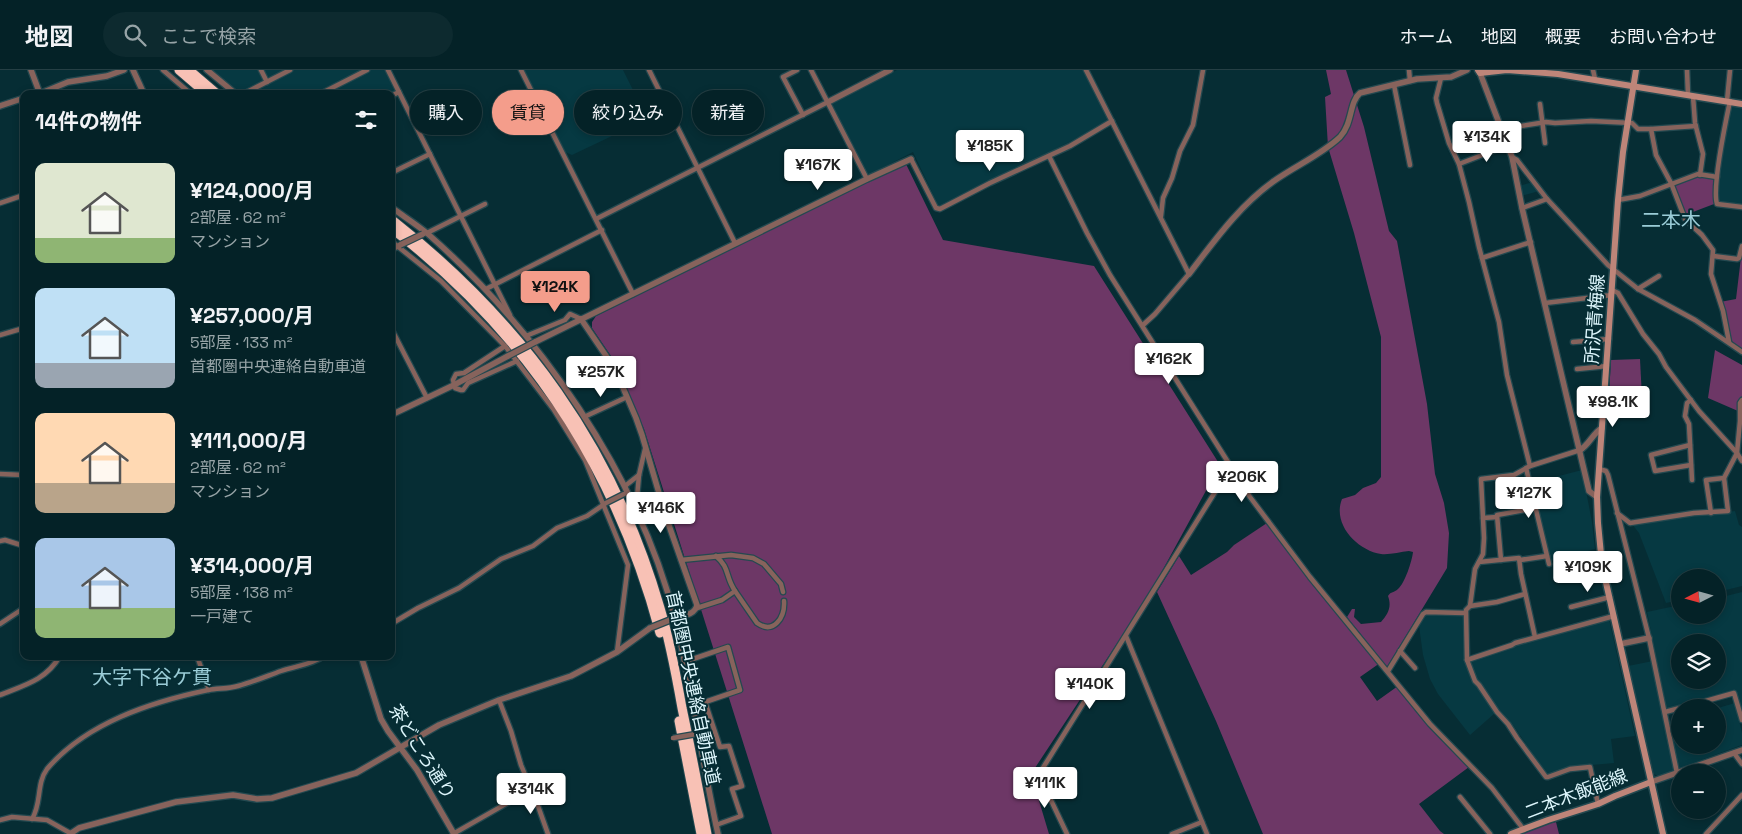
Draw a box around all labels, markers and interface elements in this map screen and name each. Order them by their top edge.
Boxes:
search box [103,12,453,57]
text: 地図 [25,21,73,52]
icon: search [121,21,149,49]
text: ここで検索 [161,24,256,49]
text: ホーム [1400,25,1453,48]
text: 地図 [1481,25,1517,48]
text: 概要 [1545,25,1581,48]
text: お問い合わせ [1609,25,1717,48]
chip: 購入 [410,90,482,135]
chip: 賃貸 [492,90,564,135]
chip: 絞り込み [574,90,682,135]
chip: 新着 [692,90,764,135]
icon: filters [352,106,380,134]
text: 14件の物件 [35,108,142,135]
pin: ¥134K [1452,121,1522,163]
text: ¥134K [1463,126,1511,147]
pin: ¥185K [955,129,1025,172]
text: ¥185K [967,135,1013,156]
pin: ¥167K [783,148,853,191]
text: ¥167K [795,154,841,175]
text: ¥124,000/月 [190,177,314,204]
icon: home [75,183,135,243]
text: 2部屋 · 62 m² [190,207,286,228]
district label: 二本木 [1641,207,1701,233]
text: マンション [190,231,270,252]
pin: ¥124K [520,270,590,313]
street label: 所沢青梅線 [1580,273,1609,365]
text: ¥124K [532,276,578,297]
text: ¥257,000/月 [190,302,314,329]
icon: home [75,308,135,368]
text: 5部屋 · 133 m² [190,332,293,353]
pin: ¥162K [1134,342,1204,385]
text: ¥162K [1146,348,1192,369]
text: 首都圏中央連絡自動車道 [190,356,366,377]
pin: ¥257K [566,356,636,398]
text: ¥257K [577,361,625,382]
pin: ¥98.1K [1572,386,1654,428]
text: ¥98.1K [1588,391,1638,412]
text: ¥111,000/月 [190,427,307,454]
icon: home [75,433,135,493]
text: 2部屋 · 62 m² [190,457,286,478]
pin: ¥206K [1207,460,1277,503]
text: ¥206K [1217,466,1267,487]
pin: ¥127K [1494,476,1564,519]
text: マンション [190,481,270,502]
text: ¥127K [1506,482,1552,503]
pin: ¥146K [626,492,696,534]
text: ¥146K [637,497,685,518]
pin: ¥109K [1553,550,1623,593]
text: ¥314,000/月 [190,552,314,579]
text: ¥109K [1564,556,1612,577]
icon: home [75,558,135,618]
north arrow [1671,569,1726,624]
map controls [1671,569,1726,819]
text: 5部屋 · 138 m² [190,582,293,603]
street label: 首都圏中央連絡自動車道 [662,589,725,787]
text: 一戸建て [190,606,254,627]
button: layers [1671,634,1726,689]
district label: 大字下谷ケ貫 [92,664,212,690]
pin: ¥140K [1055,668,1125,710]
text: ¥140K [1066,673,1114,694]
button: + [1671,699,1726,754]
street label: 茶どころ通り [384,700,461,803]
street label: 二本木飯能線 [1521,763,1630,824]
button: − [1671,764,1726,819]
pin: ¥111K [1010,766,1080,809]
pin: ¥314K [496,772,566,815]
text: ¥111K [1024,772,1066,793]
text: ¥314K [508,778,554,799]

